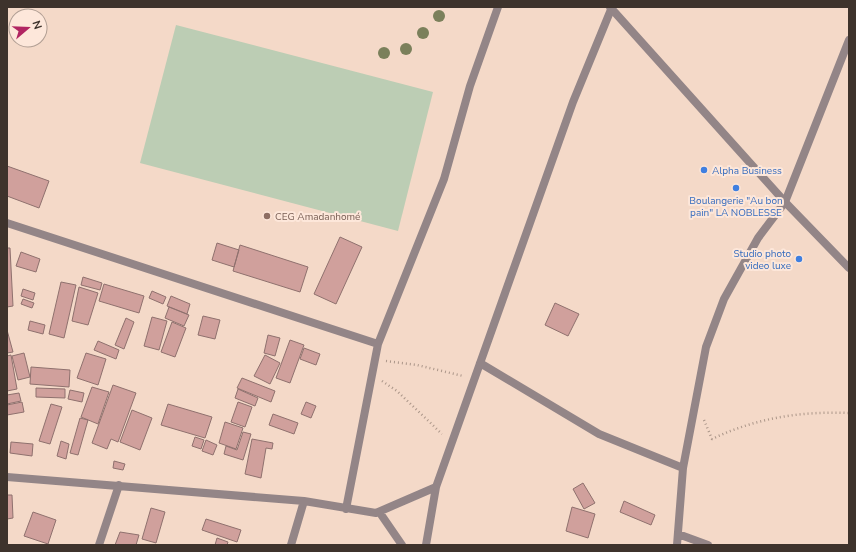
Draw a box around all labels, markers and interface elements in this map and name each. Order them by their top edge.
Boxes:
north arrow [8,8,48,48]
text: N [29,19,45,31]
place label: Alpha Business [712,164,782,178]
marker: Alpha Business [699,165,709,175]
marker: Boulangerie "Au bon pain" LA NOBLESSE [731,183,741,193]
place label: Boulangerie "Au bon pain" LA NOBLESSE [689,194,783,220]
place label: CEG Amadanhomé [275,210,360,224]
marker: CEG Amadanhomé [262,211,272,221]
place label: Studio photo video luxe [733,247,791,273]
marker: Studio photo video luxe [794,254,804,264]

